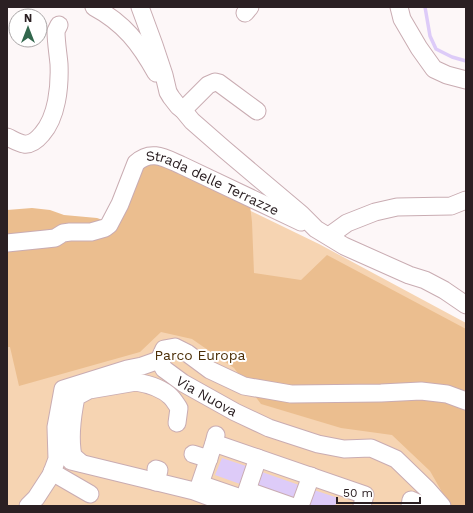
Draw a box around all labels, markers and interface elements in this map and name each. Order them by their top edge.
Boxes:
north arrow [8,8,48,48]
text: N [24,12,32,25]
street label: Strada delle Terrazze [145,147,282,218]
park label: Parco Europa [155,347,246,363]
street label: Via Nuova [173,373,240,420]
scale bar [337,479,420,505]
text: 50 m [343,486,373,500]

